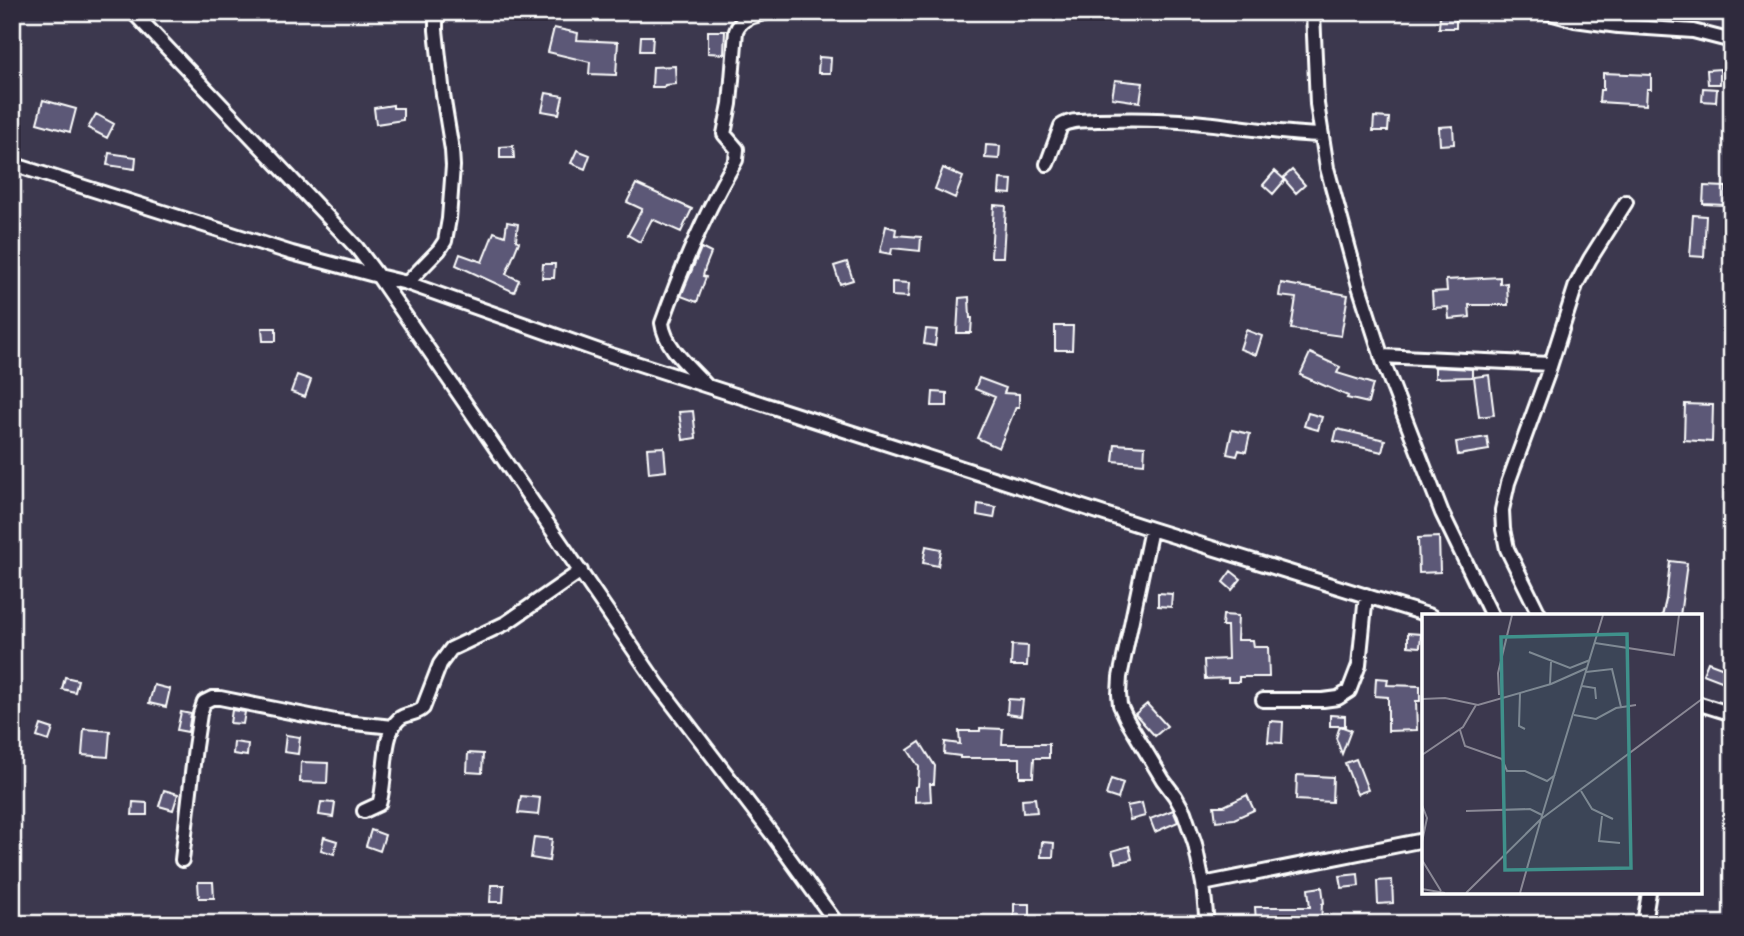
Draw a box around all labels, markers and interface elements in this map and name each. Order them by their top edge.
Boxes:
inset map [1422,614,1702,894]

